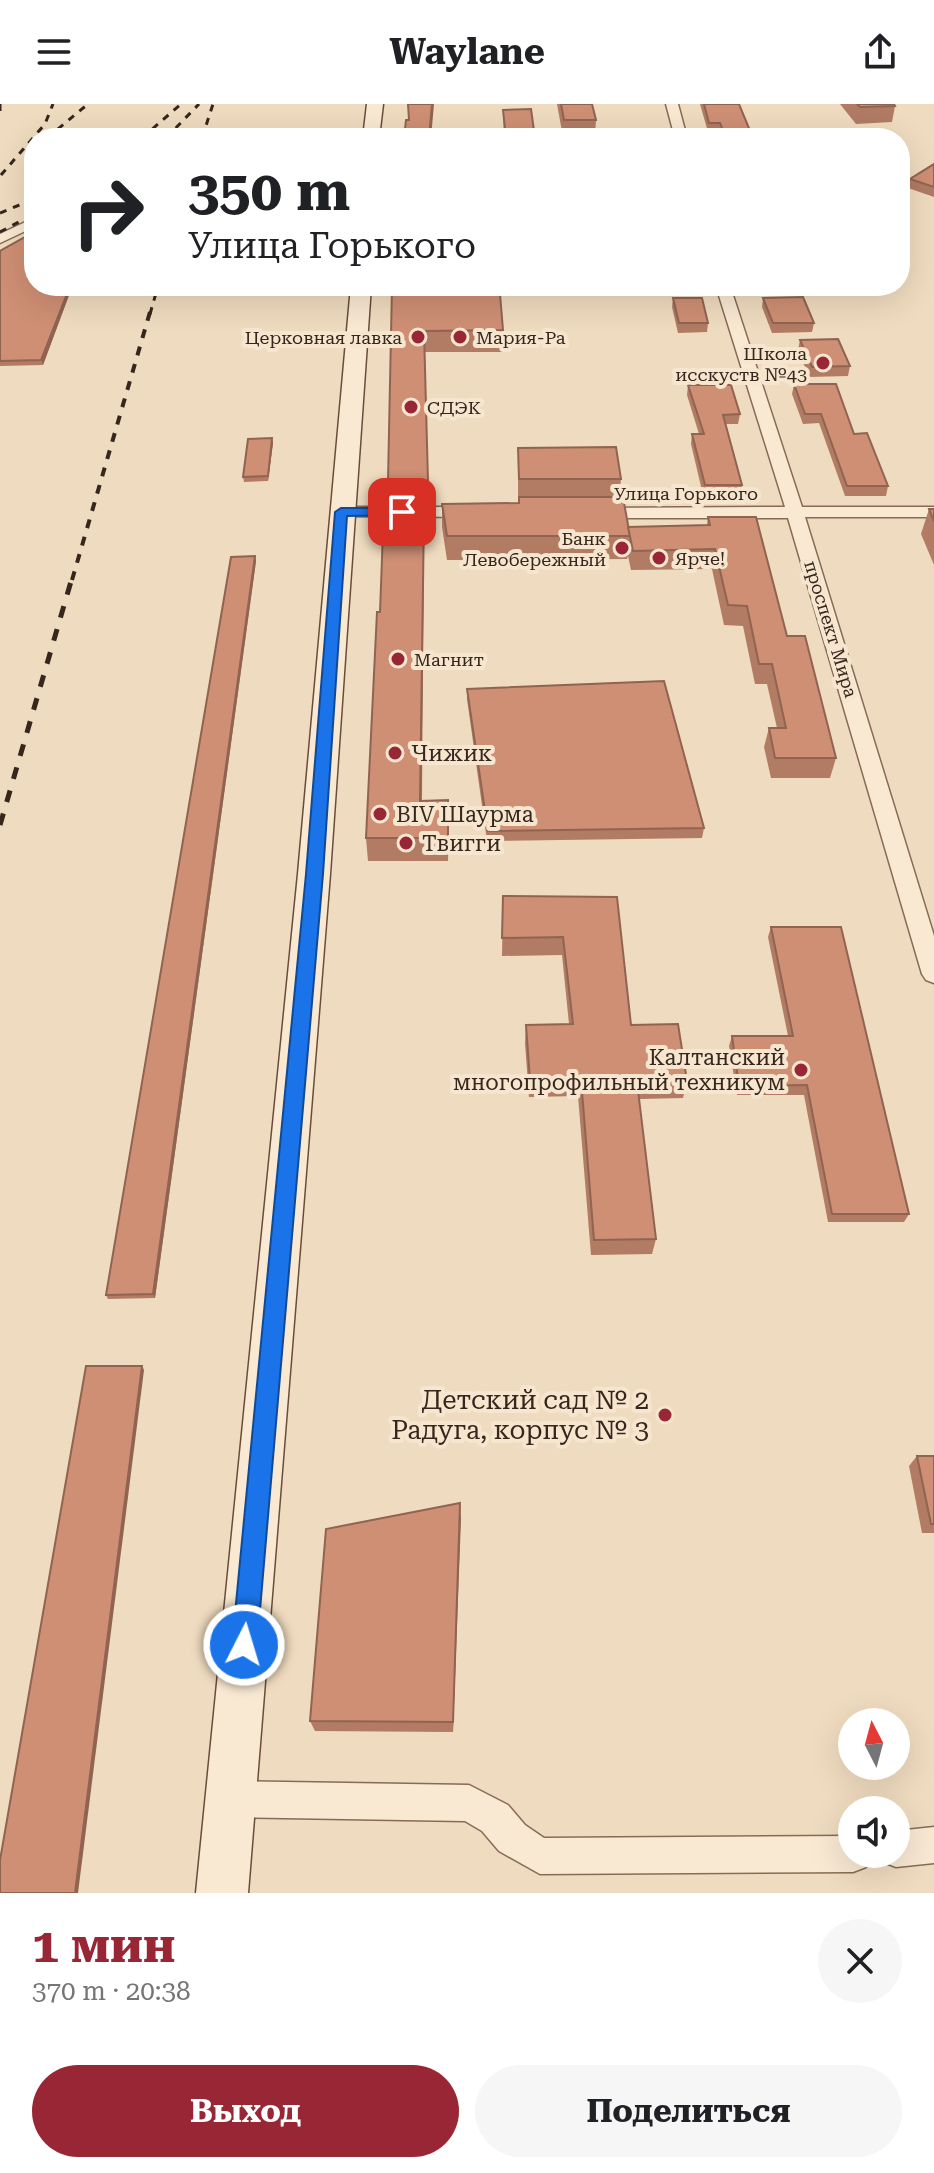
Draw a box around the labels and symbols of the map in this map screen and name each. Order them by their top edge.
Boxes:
place label: Церковная лавка [245,327,402,348]
place label: Мария-Ра [476,327,566,348]
marker: Церковная лавка [409,328,427,346]
marker: Мария-Ра [451,328,469,346]
place label: Школа исскуств №43 [675,343,807,385]
marker: Школа исскуств №43 [814,354,832,372]
place label: СДЭК [427,397,481,418]
marker: СДЭК [402,398,420,416]
pin [368,478,436,546]
street label: Улица Горького [614,483,758,504]
place label: Банк Левобережный [463,528,606,570]
marker: Банк Левобережный [613,539,631,557]
place label: Ярче! [675,548,725,569]
marker: Ярче! [650,549,668,567]
street label: проспект Мира [800,558,862,700]
place label: Магнит [414,649,484,670]
marker: Магнит [389,650,407,668]
place label: Чижик [411,741,492,766]
marker: Чижик [386,744,404,762]
place label: BIV Шаурма [396,802,534,827]
marker: BIV Шаурма [371,805,389,823]
place label: Твигги [422,831,501,856]
marker: Твигги [397,834,415,852]
place label: Калтанский многопрофильный техникум [453,1045,785,1095]
marker: Калтанский многопрофильный техникум [792,1061,810,1079]
place label: Детский сад № 2 Радуга, корпус № 3 [391,1385,649,1445]
marker: Детский сад № 2 Радуга, корпус № 3 [656,1406,674,1424]
position arrow [202,1603,286,1687]
north arrow [838,1708,910,1780]

